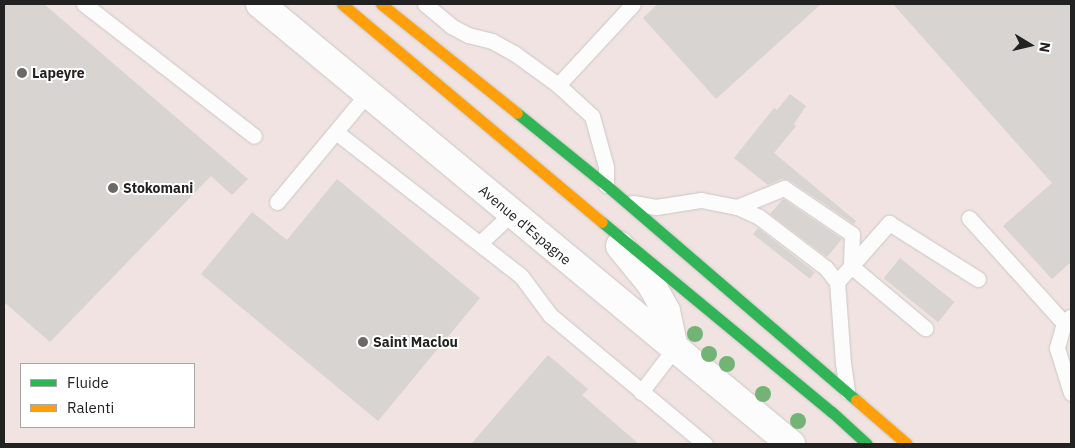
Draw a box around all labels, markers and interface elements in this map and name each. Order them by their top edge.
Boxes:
north arrow [1005,20,1055,70]
text: N [1035,41,1054,54]
place label: Lapeyre [32,65,85,81]
marker: Lapeyre [16,67,28,79]
place label: Stokomani [123,180,193,196]
marker: Stokomani [107,182,119,194]
street label: Avenue d'Espagne [475,182,575,268]
place label: Saint Maclou [373,334,458,350]
marker: Saint Maclou [357,336,369,348]
legend [20,363,195,428]
text: Fluide [67,373,109,392]
text: Ralenti [67,398,114,417]

